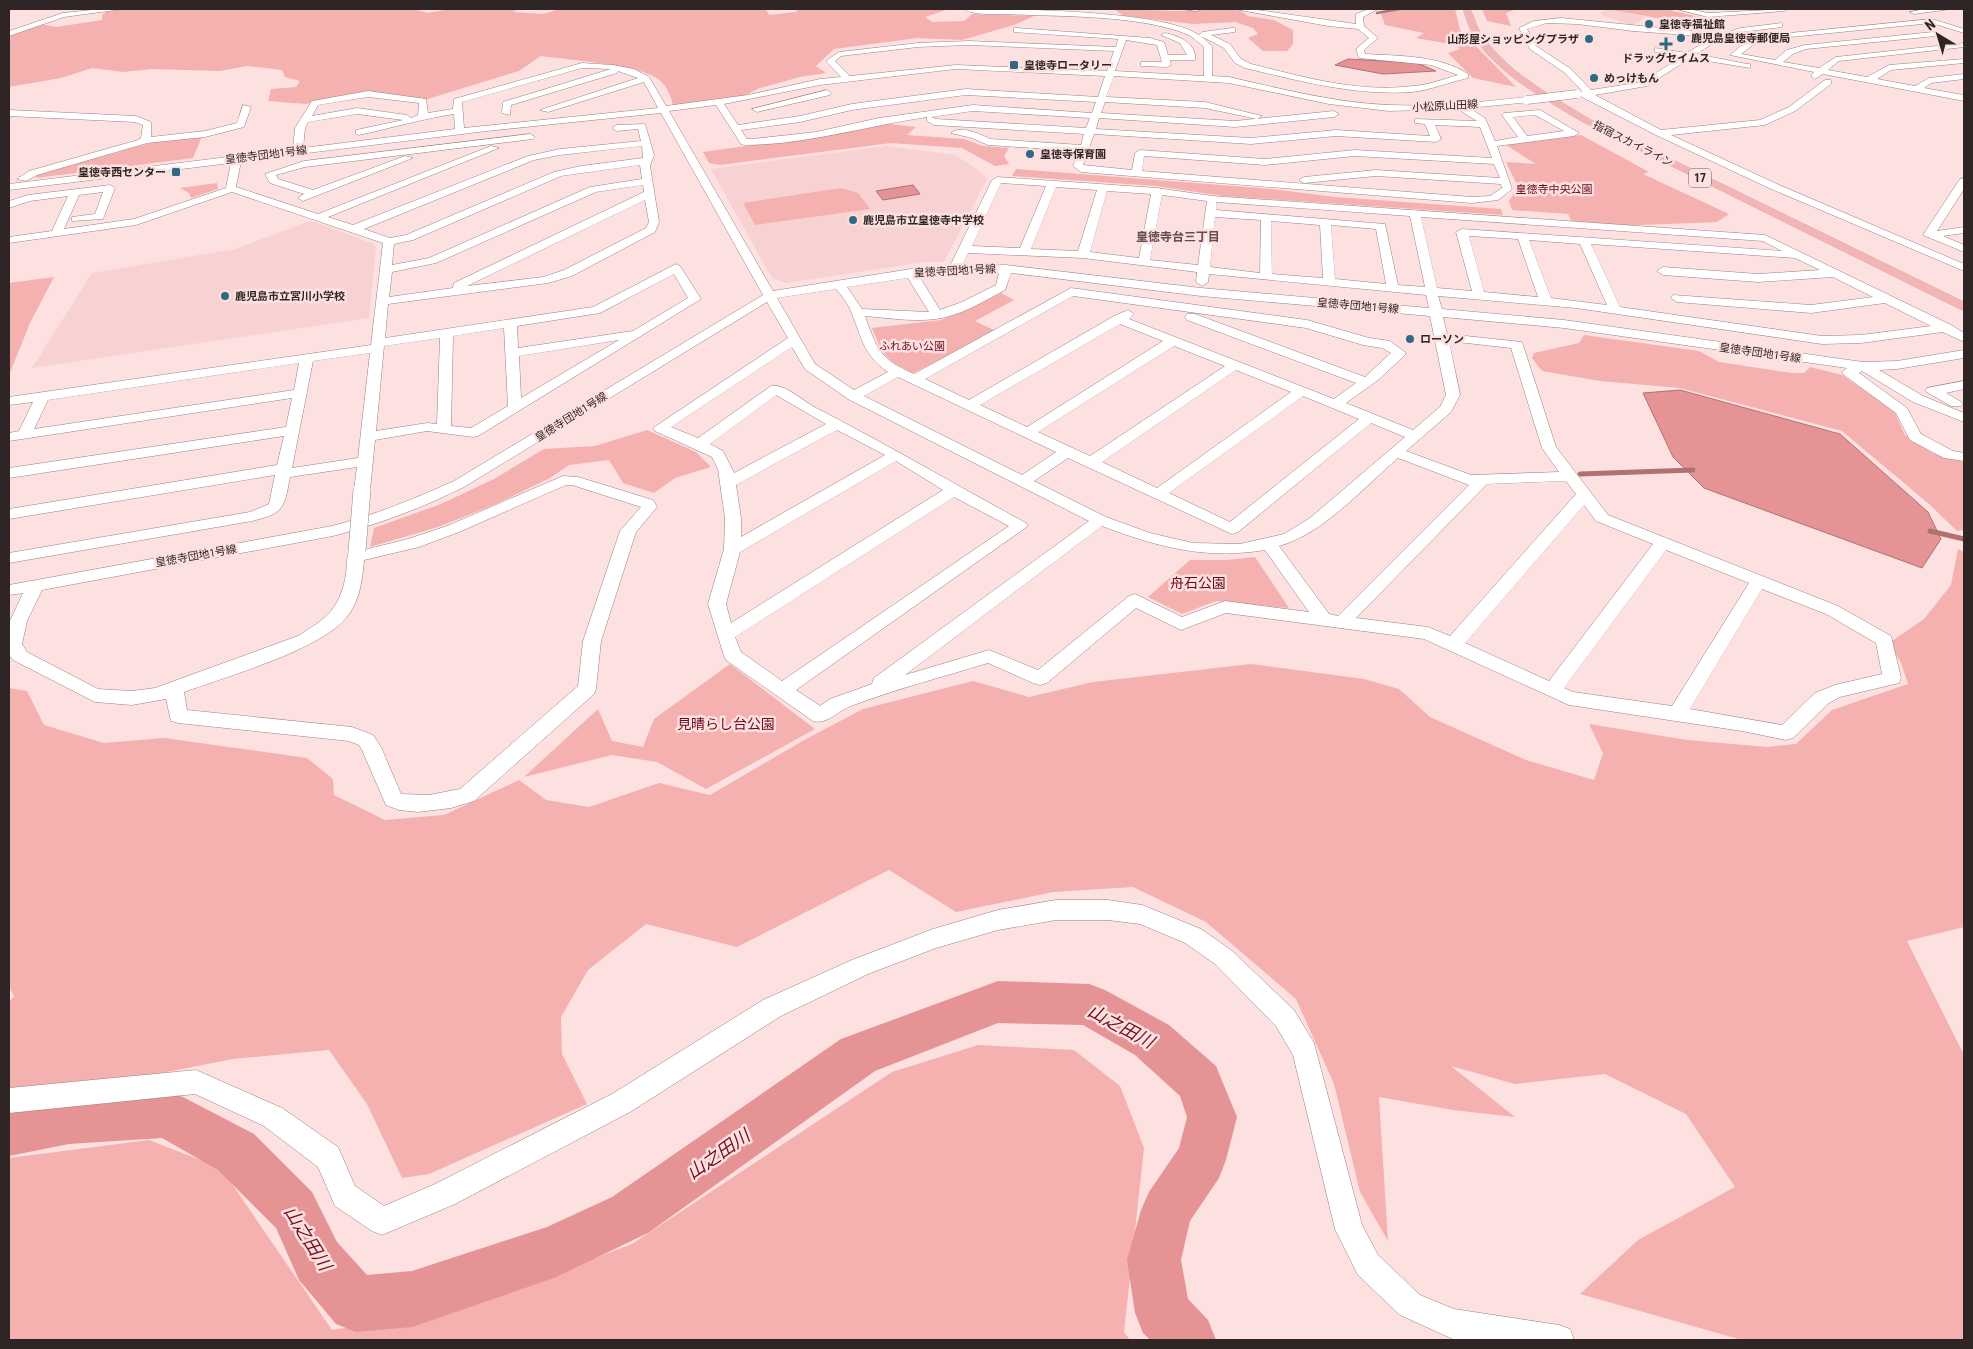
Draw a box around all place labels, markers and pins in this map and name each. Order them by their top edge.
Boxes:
marker: 皇徳寺福祉館 [1643,18,1655,30]
place label: 皇徳寺福祉館 [1659,18,1725,31]
marker: 鹿児島皇徳寺郵便局 [1675,32,1687,44]
place label: 鹿児島皇徳寺郵便局 [1691,32,1790,45]
place label: 山形屋ショッピングプラザ [1447,33,1579,46]
marker: 山形屋ショッピングプラザ [1583,33,1595,45]
marker: ドラッグセイムス [1660,38,1672,50]
place label: ドラッグセイムス [1622,52,1710,65]
marker: 皇徳寺ロータリー [1008,59,1020,71]
place label: 皇徳寺ロータリー [1024,59,1112,72]
marker: めっけもん [1588,72,1600,84]
place label: めっけもん [1604,72,1659,85]
marker: 皇徳寺保育園 [1024,148,1036,160]
place label: 皇徳寺保育園 [1040,148,1106,161]
place label: 皇徳寺西センター [78,166,166,179]
marker: 皇徳寺西センター [170,166,182,178]
marker: 鹿児島市立皇徳寺中学校 [847,214,859,226]
place label: 鹿児島市立皇徳寺中学校 [863,214,984,227]
marker: 鹿児島市立宮川小学校 [219,290,231,302]
place label: 鹿児島市立宮川小学校 [235,290,345,303]
marker: ローソン [1404,333,1416,345]
place label: ローソン [1420,333,1464,346]

